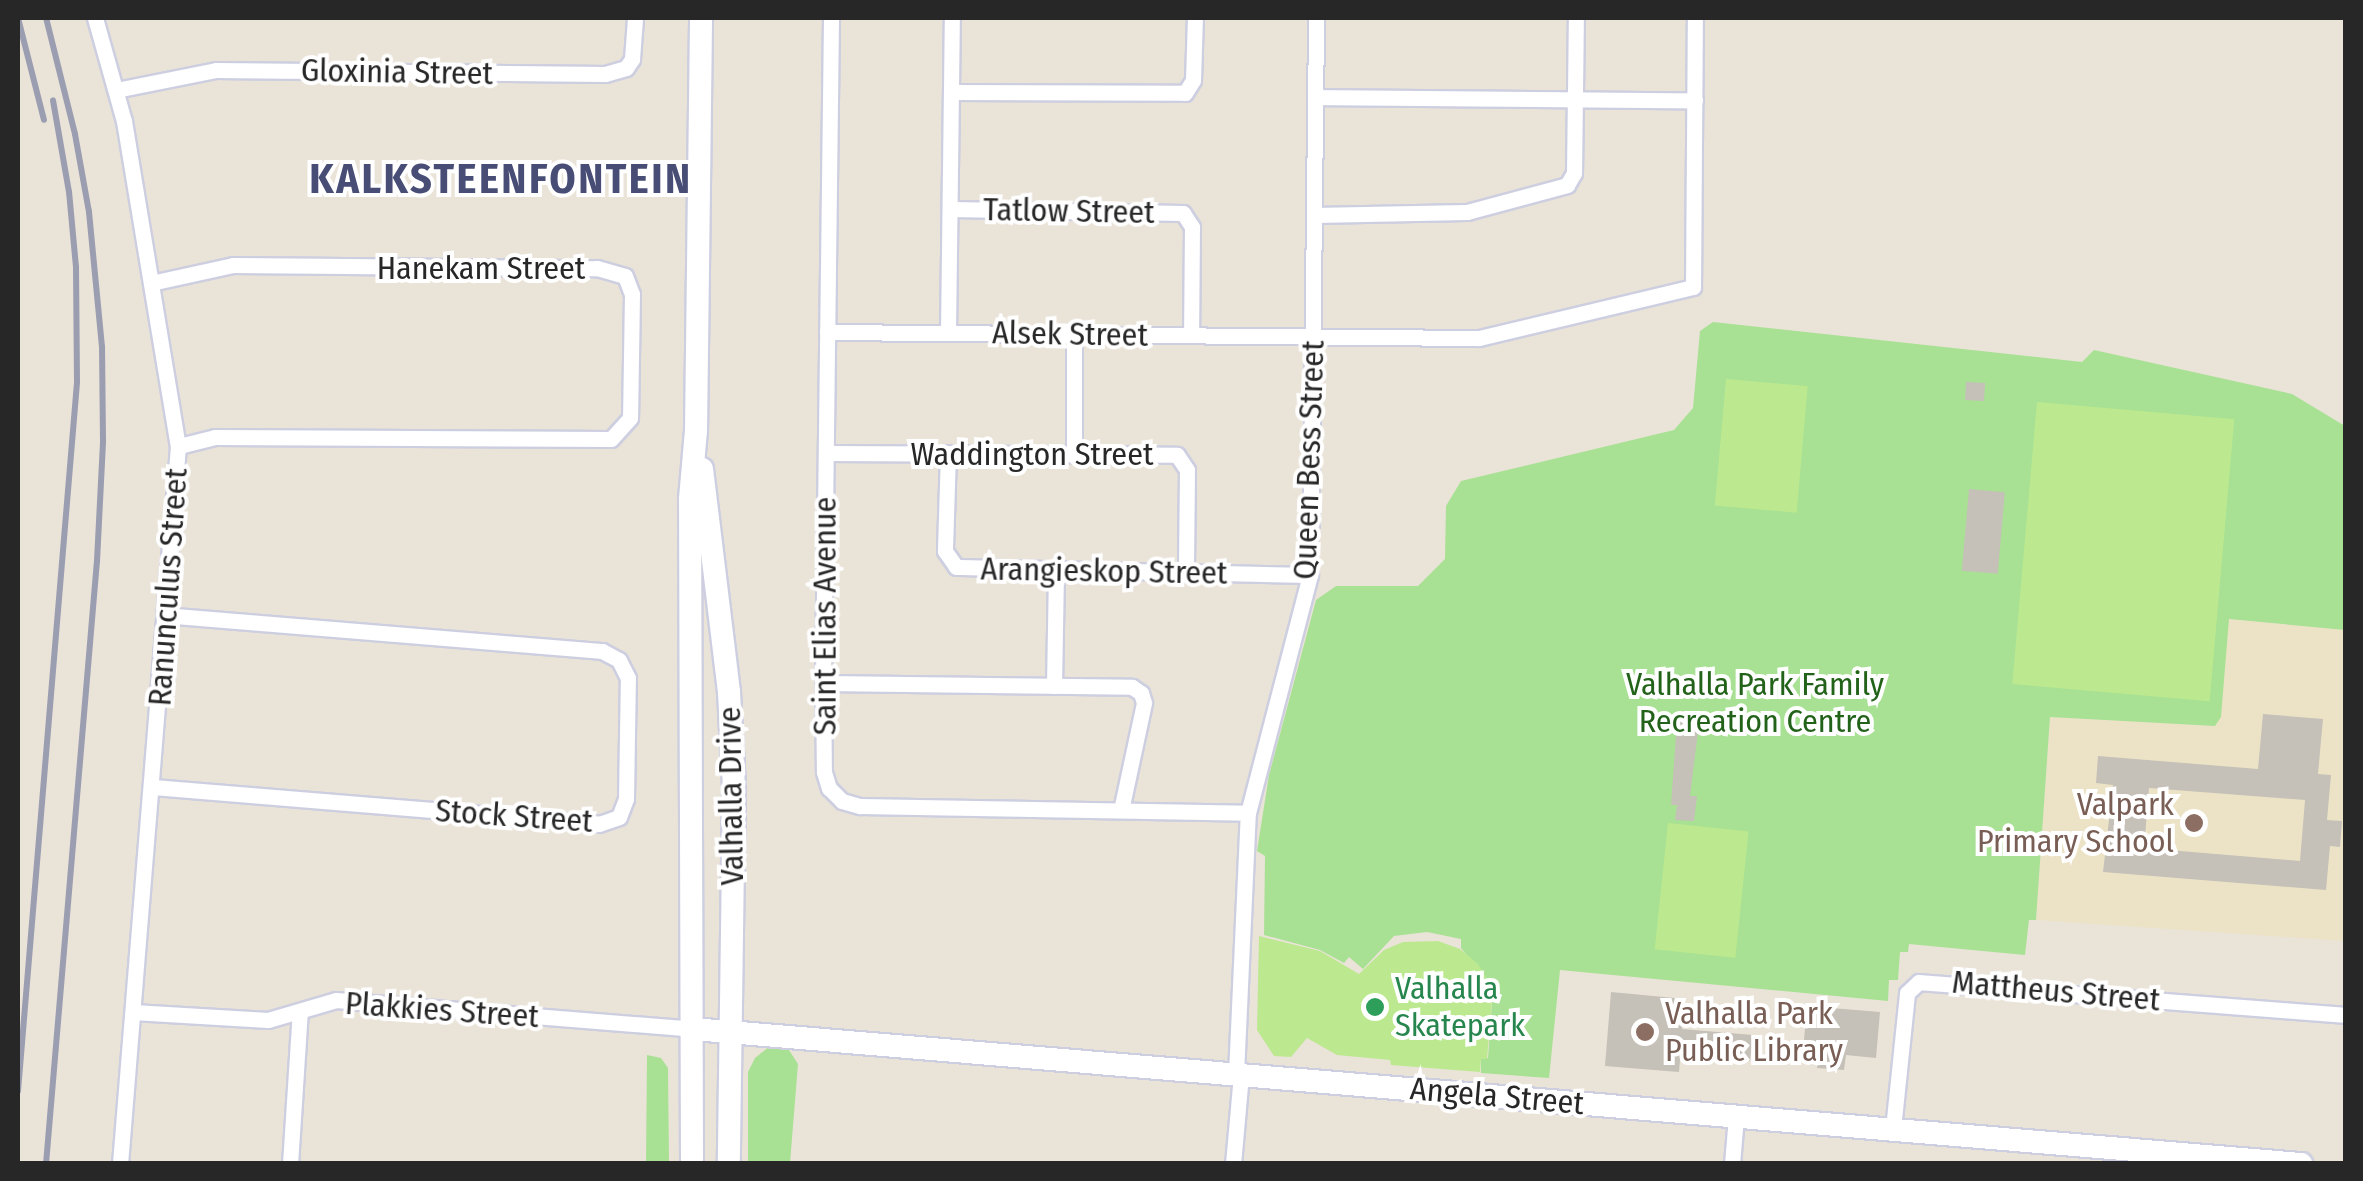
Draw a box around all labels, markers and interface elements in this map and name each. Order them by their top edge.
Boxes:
street label: Gloxinia Street [301,51,493,93]
district label: KALKSTEENFONTEIN [309,154,693,204]
street label: Tatlow Street [983,190,1155,232]
street label: Hanekam Street [377,249,585,287]
street label: Alsek Street [992,313,1148,355]
street label: Queen Bess Street [1286,340,1332,580]
street label: Waddington Street [911,435,1153,473]
street label: Ranunculus Street [141,467,195,707]
street label: Saint Elias Avenue [806,497,844,735]
street label: Arangieskop Street [980,550,1228,592]
park label: Valhalla Park Family Recreation Centre [1626,666,1884,741]
street label: Valhalla Drive [710,706,752,886]
place label: Valpark Primary School [1977,786,2174,861]
street label: Stock Street [434,791,594,841]
marker: Valpark Primary School [2183,812,2205,834]
street label: Mattheus Street [1950,963,2162,1019]
place label: Valhalla Skatepark [1395,970,1525,1045]
street label: Plakkies Street [344,984,540,1036]
place label: Valhalla Park Public Library [1665,995,1843,1070]
marker: Valhalla Skatepark [1364,996,1386,1018]
marker: Valhalla Park Public Library [1634,1021,1656,1043]
street label: Angela Street [1409,1069,1585,1123]

